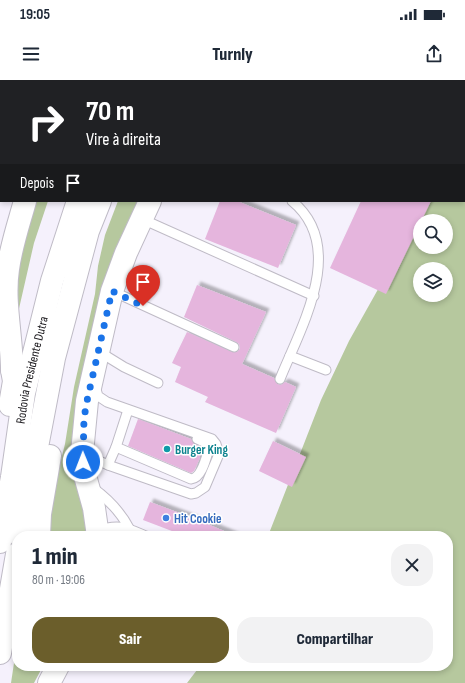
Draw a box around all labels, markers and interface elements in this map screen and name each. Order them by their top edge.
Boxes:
text: 19:05 [20,5,50,24]
icon: menu [20,43,42,65]
icon: share [423,43,445,65]
text: Turnly [212,44,253,65]
text: 70 m [86,95,134,128]
icon: right [20,96,72,148]
text: Vire à direita [86,129,161,150]
icon: arrive [62,172,84,194]
text: Depois [20,174,54,193]
map controls [413,214,453,302]
button: search [413,214,453,254]
button: layers [413,262,453,302]
pin [126,265,160,306]
icon: arrive [132,271,154,293]
street label: Rodovia Presidente Dutra [13,315,52,425]
position arrow [62,441,104,483]
place label: Burger King [175,442,228,458]
marker: Burger King [162,444,172,454]
place label: Hit Cookie [174,511,222,527]
marker: Hit Cookie [161,513,171,523]
text: 1 min [32,542,78,571]
button: close [391,544,433,586]
text: 80 m · 19:06 [32,572,85,588]
button: Sair [32,617,229,663]
button: Compartilhar [237,617,433,663]

